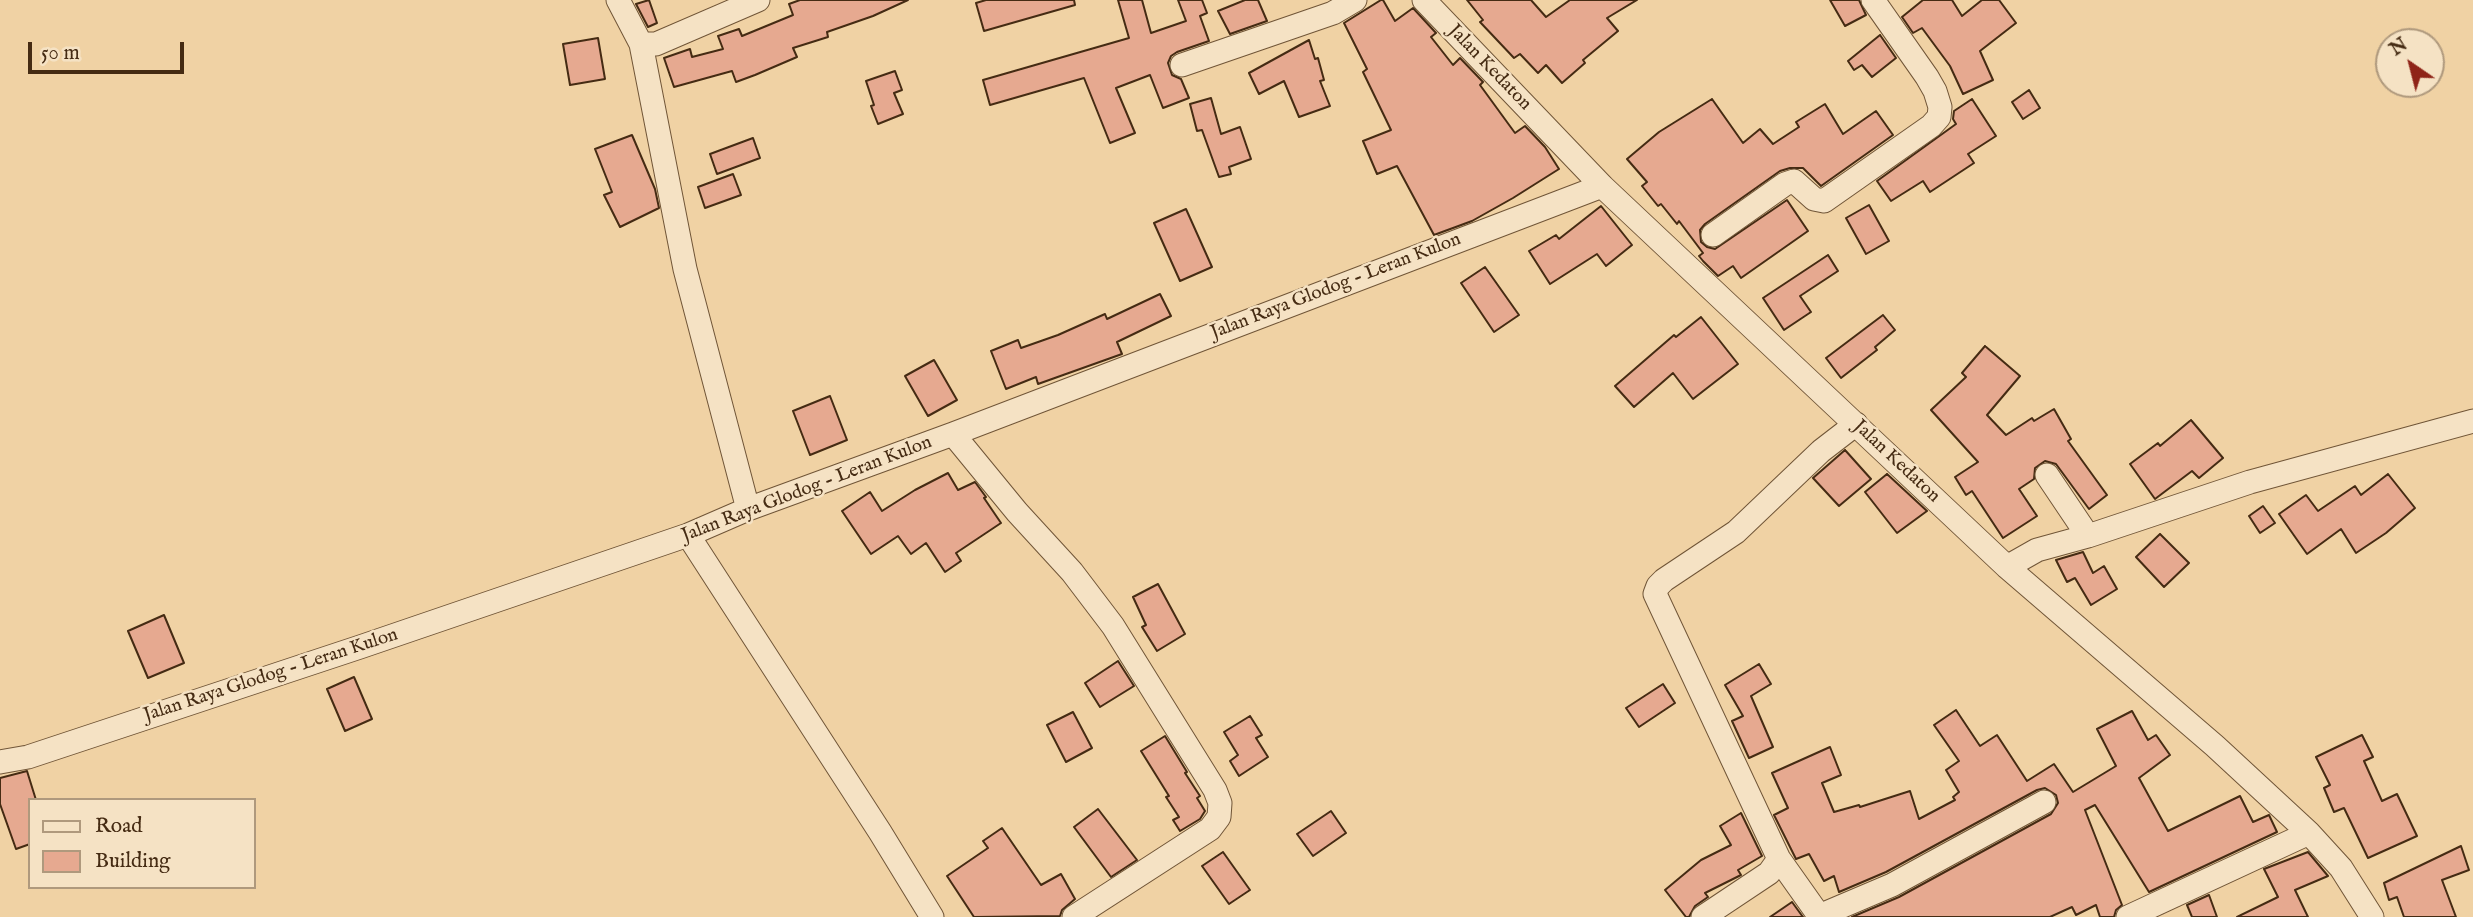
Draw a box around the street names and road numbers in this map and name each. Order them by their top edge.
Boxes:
street label: Jalan Kedaton [1442,20,1536,116]
street label: Jalan Raya Glodog - Leran Kulon [1208,229,1464,345]
street label: Jalan Kedaton [1848,416,1944,508]
street label: Jalan Raya Glodog - Leran Kulon [679,432,935,548]
street label: Jalan Raya Glodog - Leran Kulon [141,624,401,728]

